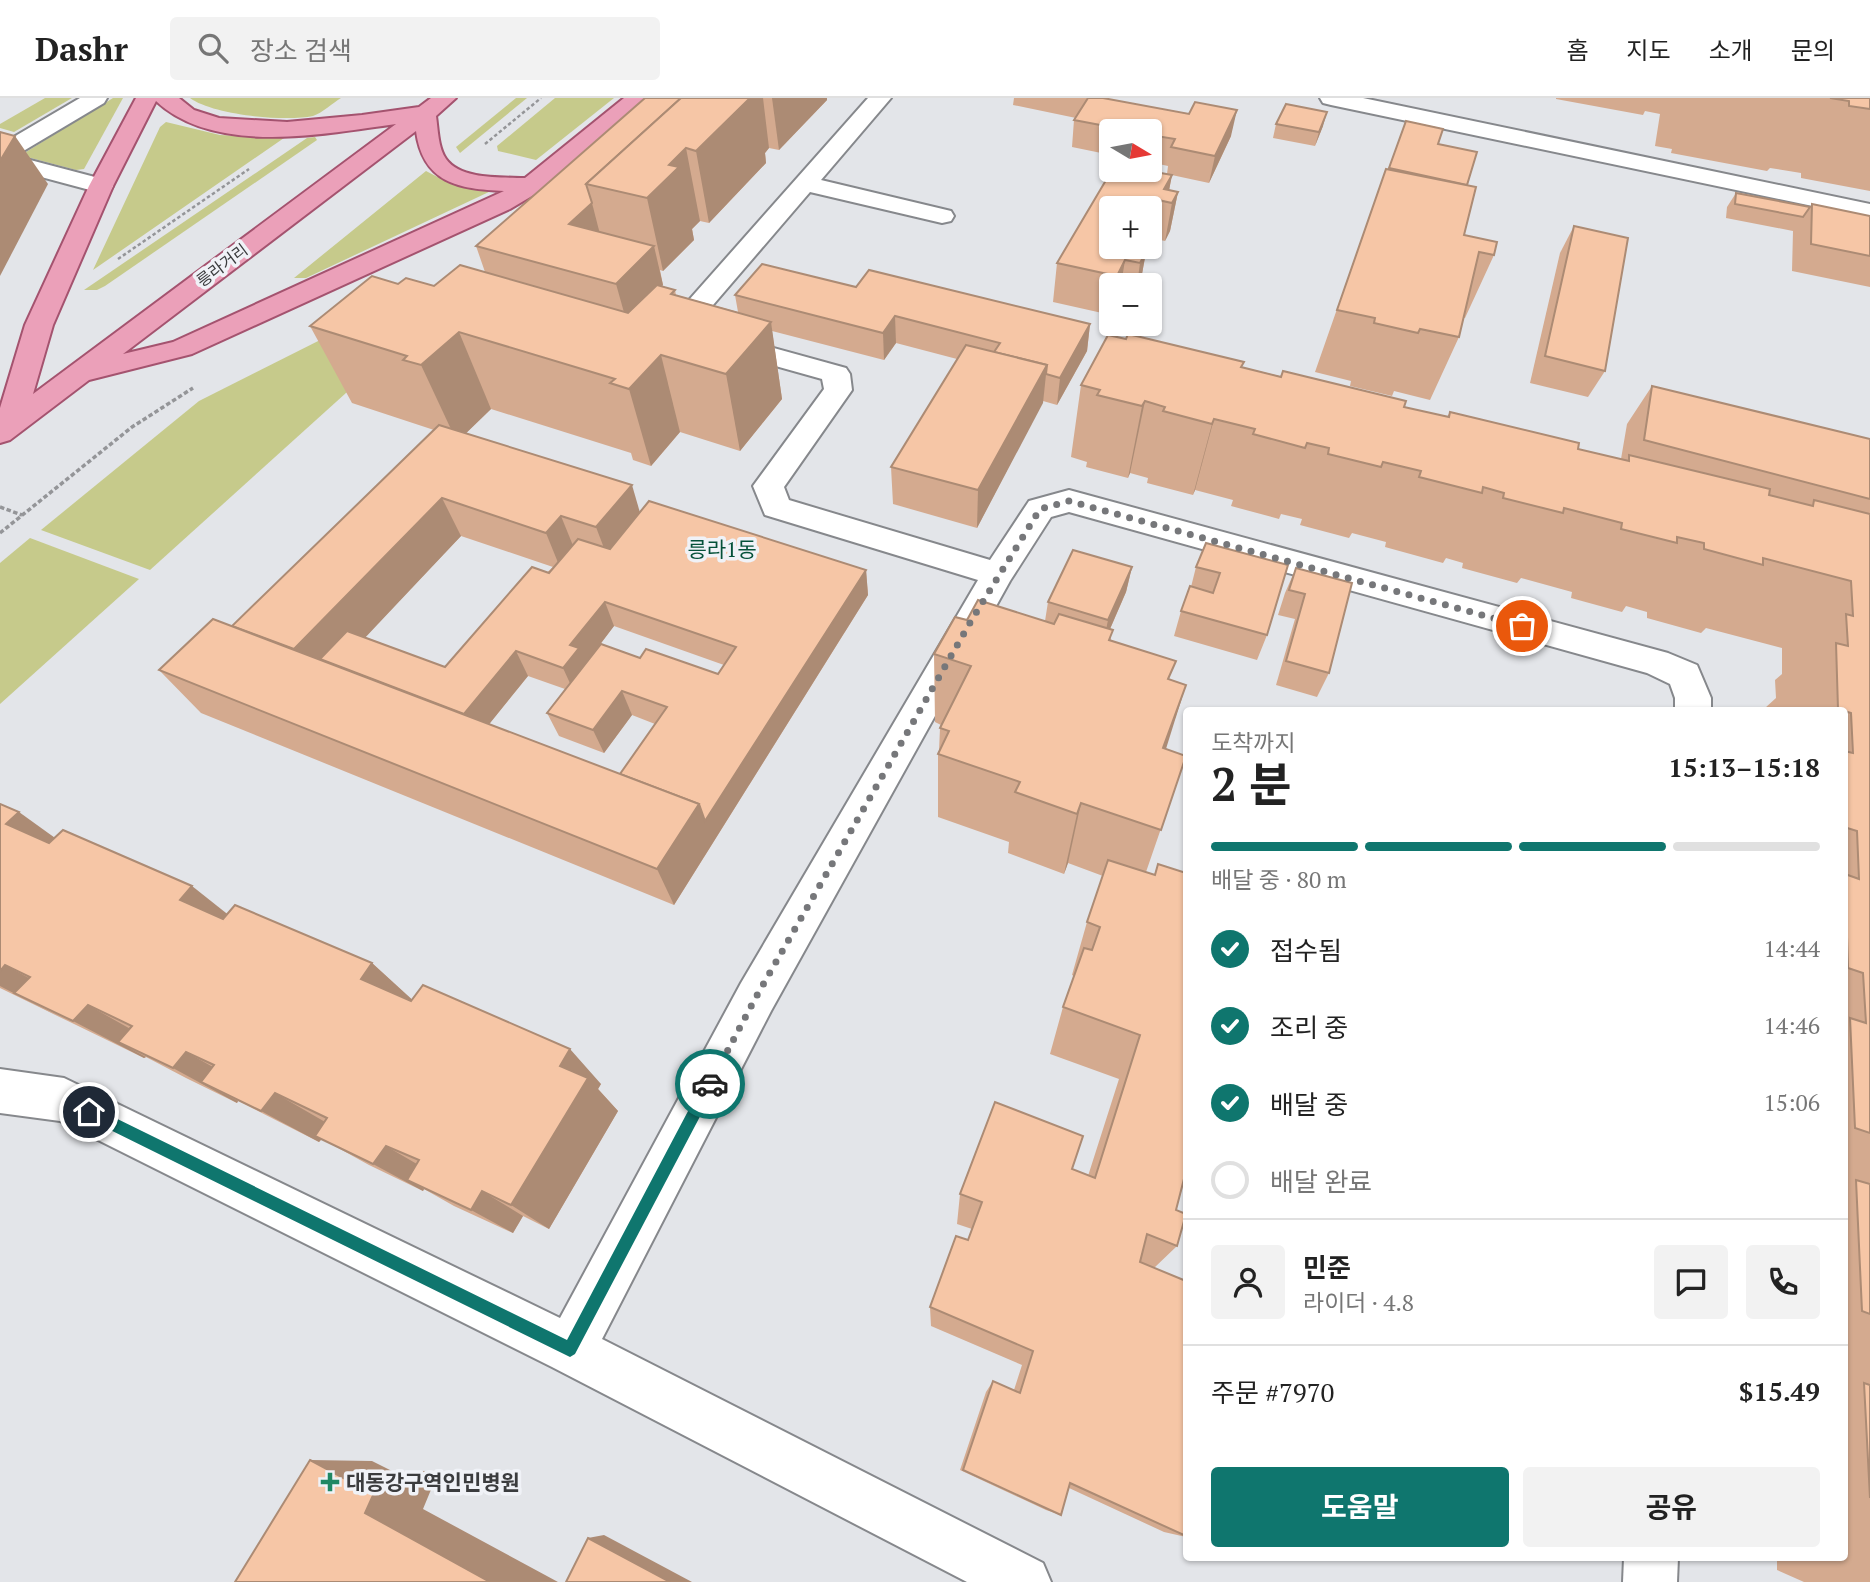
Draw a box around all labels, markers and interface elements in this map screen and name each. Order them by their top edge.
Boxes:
search box [170,17,660,80]
text: Dashr [35,27,128,70]
icon: search [194,29,232,67]
text: 장소 검색 [250,33,352,67]
text: 홈 [1566,34,1588,66]
text: 지도 [1626,34,1671,66]
text: 소개 [1709,34,1753,66]
text: 문의 [1791,34,1835,66]
north arrow [1099,119,1162,182]
map controls [1099,119,1162,336]
button: + [1099,196,1162,259]
street label: 릉라거리 [192,238,252,292]
button: − [1099,273,1162,336]
district label: 릉라1동 [687,535,757,563]
pin [1492,596,1552,656]
icon: bag [1503,607,1541,645]
text: 도착까지 [1211,727,1296,758]
text: 15:13–15:18 [1668,750,1820,784]
text: 2 분 [1211,753,1292,814]
text: 배달 중 · 80 m [1211,864,1347,895]
icon: check [1211,930,1249,968]
text: 접수됨 [1270,933,1342,967]
text: 14:44 [1763,933,1820,964]
icon: check [1211,1007,1249,1045]
text: 조리 중 [1270,1010,1348,1044]
text: 14:46 [1763,1010,1820,1041]
courier [675,1049,745,1119]
icon: car [691,1065,729,1103]
pin [59,1082,119,1142]
icon: check [1211,1084,1249,1122]
text: 배달 중 [1270,1087,1348,1121]
text: 15:06 [1763,1087,1820,1118]
icon: home [70,1093,108,1131]
text: 배달 완료 [1270,1164,1372,1198]
button: person [1211,1245,1285,1319]
button: chat [1654,1245,1728,1319]
button: phone [1746,1245,1820,1319]
text: 민준 [1303,1250,1351,1284]
text: 라이더 · 4.8 [1303,1287,1414,1318]
text: $15.49 [1739,1374,1820,1408]
text: 주문 #7970 [1211,1375,1334,1409]
button: 도움말 [1211,1467,1509,1547]
button: 공유 [1523,1467,1820,1547]
place label: 대동강구역인민병원 [346,1468,520,1496]
marker: 대동강구역인민병원 [320,1472,340,1492]

